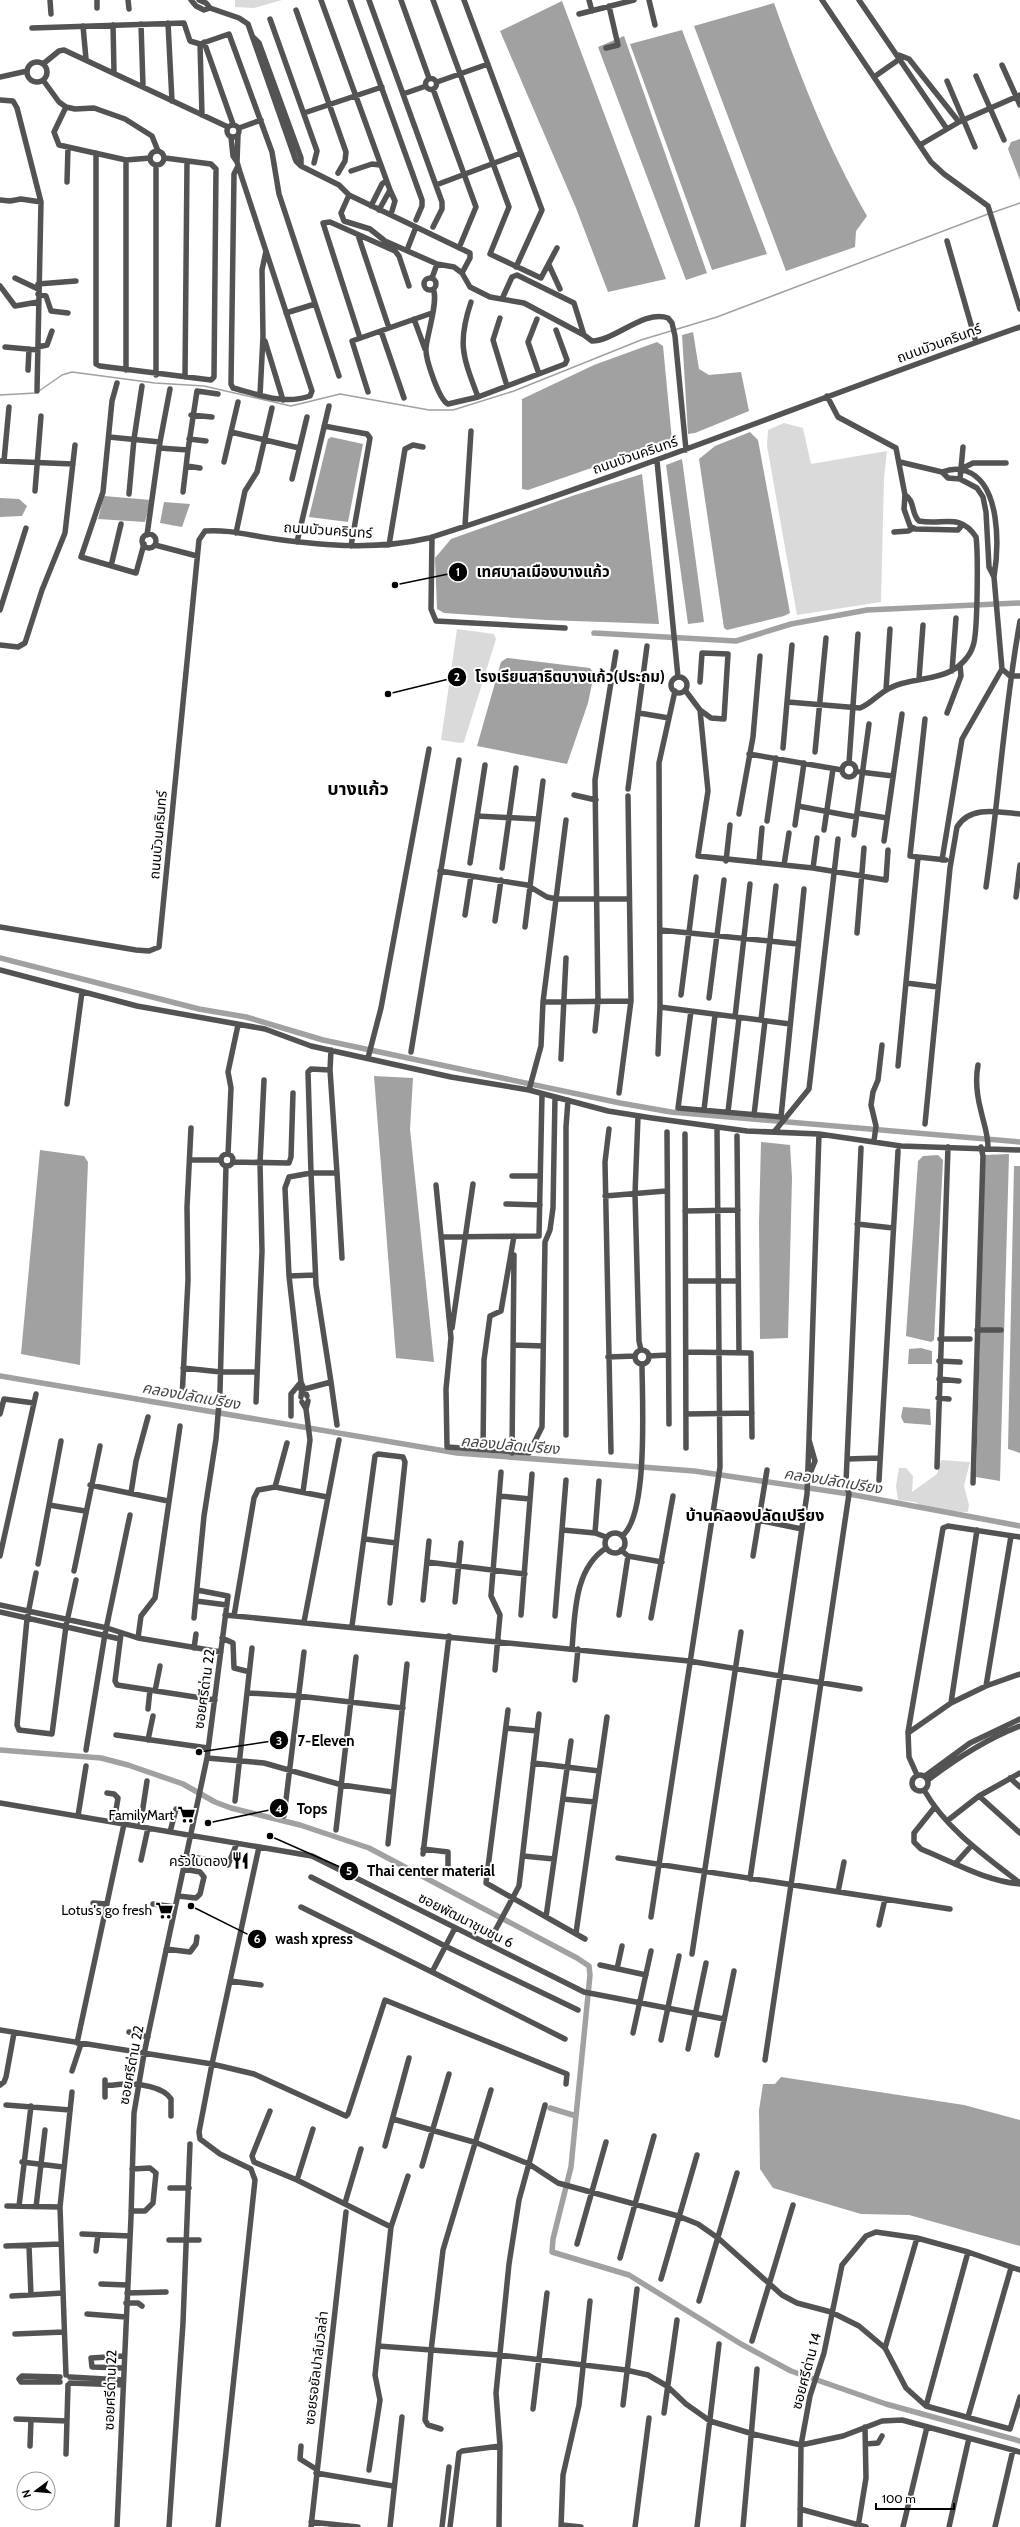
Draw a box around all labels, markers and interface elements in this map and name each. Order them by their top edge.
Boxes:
street label: ถนนบัวนครินทร์ [894,319,984,367]
street label: ถนนบัวนครินทร์ [590,432,681,478]
street label: ถนนบัวนครินทร์ [283,518,374,542]
callout: เทศบาลเมืองบางแก้ว [448,559,617,586]
text: เทศบาลเมืองบางแก้ว [476,563,610,581]
text: 1 [456,564,460,579]
callout: โรงเรียนสาธิตบางแก้ว(ประถม) [447,663,673,690]
text: โรงเรียนสาธิตบางแก้ว(ประถม) [475,668,665,686]
text: 2 [454,669,460,684]
district label: บางแก้ว [327,778,389,800]
street label: ถนนบัวนครินทร์ [145,789,171,880]
water label: คลองปลัดเปรียง [141,1379,242,1414]
water label: คลองปลัดเปรียง [460,1432,561,1458]
water label: คลองปลัดเปรียง [783,1464,884,1498]
district label: บ้านคลองปลัดเปรียง [686,1506,824,1525]
street label: ซอยศรีด่าน 22 [189,1648,219,1730]
callout: 7-Eleven [269,1727,362,1754]
text: 7-Eleven [297,1732,355,1750]
text: 3 [276,1733,282,1748]
callout: Tops [269,1795,336,1822]
text: Tops [297,1800,327,1818]
text: 4 [275,1801,283,1816]
supermarket icon: FamilyMart [177,1805,197,1825]
place label: FamilyMart [108,1806,174,1824]
restaurant icon: ครัวใบตอง [231,1851,251,1871]
place label: ครัวใบตอง [169,1852,228,1870]
callout: Thai center material [339,1858,503,1885]
text: Thai center material [367,1862,495,1880]
text: 5 [346,1863,352,1878]
street label: ซอยพัฒนาชุมชน 6 [415,1888,517,1952]
supermarket icon: Lotus's go fresh [155,1900,175,1920]
place label: Lotus's go fresh [61,1901,152,1919]
callout: wash xpress [247,1926,361,1953]
text: wash xpress [275,1930,353,1948]
text: 6 [254,1931,261,1946]
street label: ซอยศรีด่าน 22 [114,2024,148,2106]
street label: ซอยรอยัลปาล์มวิลล่า [300,2310,332,2426]
street label: ซอยศรีด่าน 14 [787,2331,825,2411]
street label: ซอยศรีด่าน 22 [100,2349,120,2431]
north arrow [16,2471,56,2511]
scale bar [876,2485,954,2511]
text: N [19,2488,34,2499]
text: 100 m [882,2491,916,2506]

